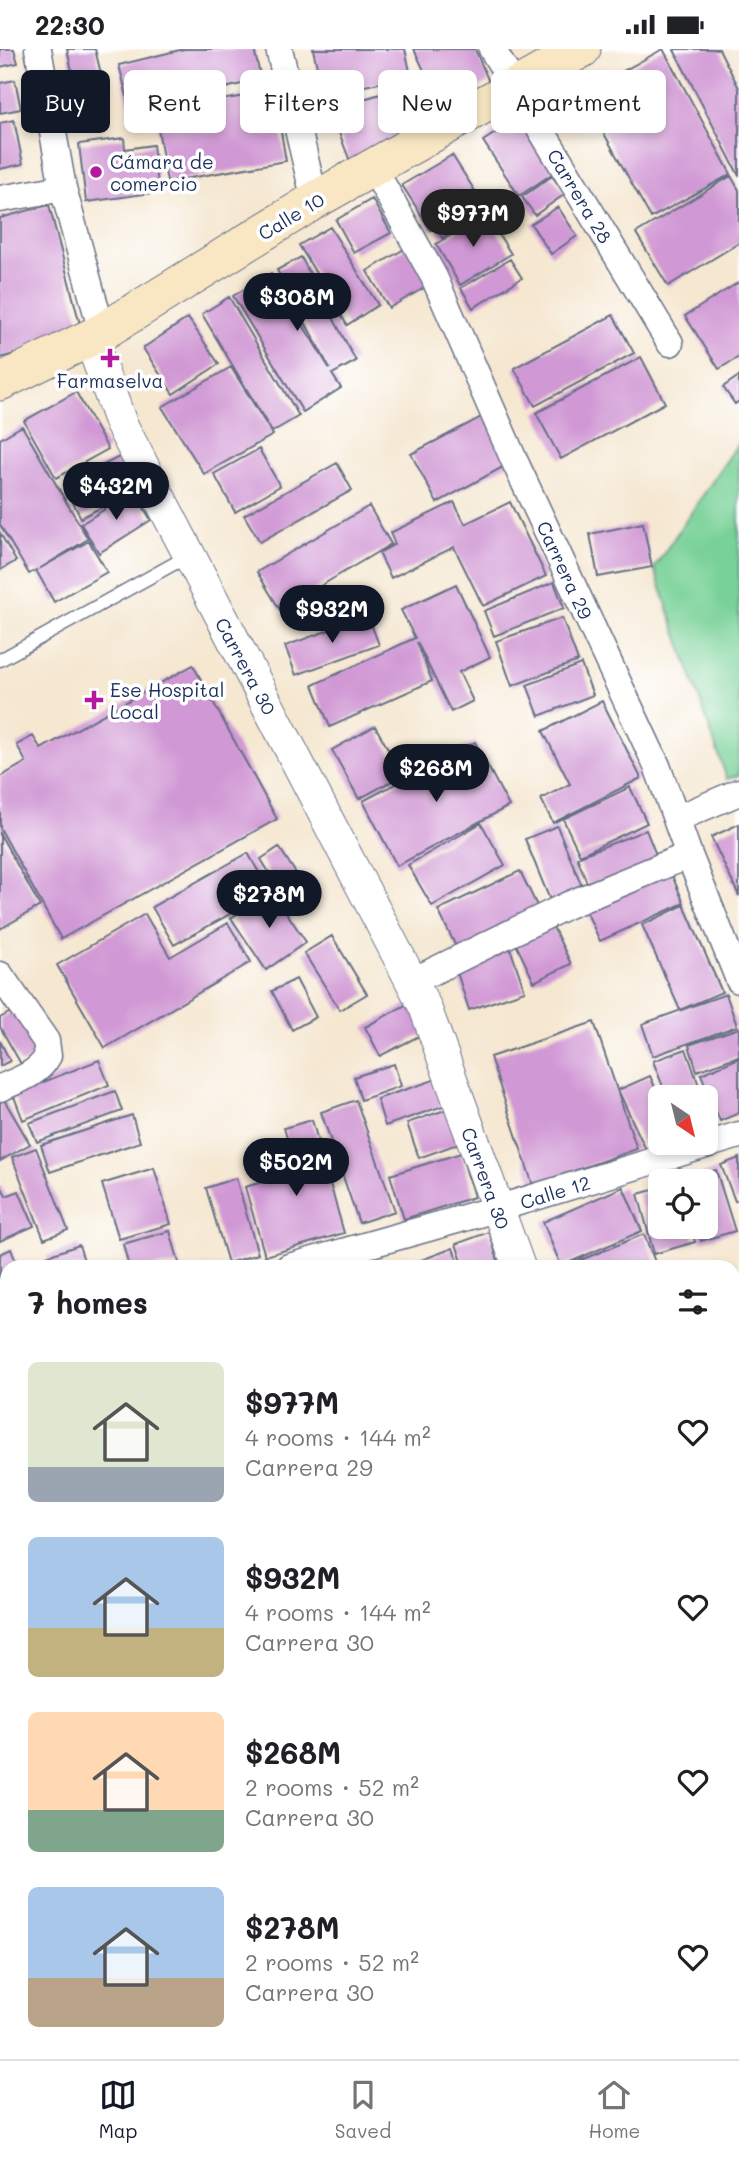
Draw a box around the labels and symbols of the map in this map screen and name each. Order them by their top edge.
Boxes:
street label: Carrera 28 [542,144,618,248]
place label: Cámara de comercio [110,149,214,196]
marker: Cámara de comercio [88,164,104,180]
street label: Calle 10 [253,186,329,246]
pin: $977M [424,189,522,249]
pin: $308M [248,273,346,333]
marker: Farmaselva [102,350,118,366]
place label: Farmaselva [57,368,163,393]
pin: $432M [67,463,165,522]
street label: Carrera 29 [531,517,599,623]
pin: $932M [283,585,381,645]
street label: Carrera 30 [210,613,282,719]
place label: Ese Hospital Local [110,677,225,724]
marker: Ese Hospital Local [84,690,104,710]
pin: $268M [387,745,485,804]
pin: $278M [220,871,318,930]
north arrow [648,1085,718,1155]
street label: Carrera 30 [456,1124,516,1233]
pin: $502M [247,1139,345,1198]
street label: Calle 12 [517,1170,593,1214]

